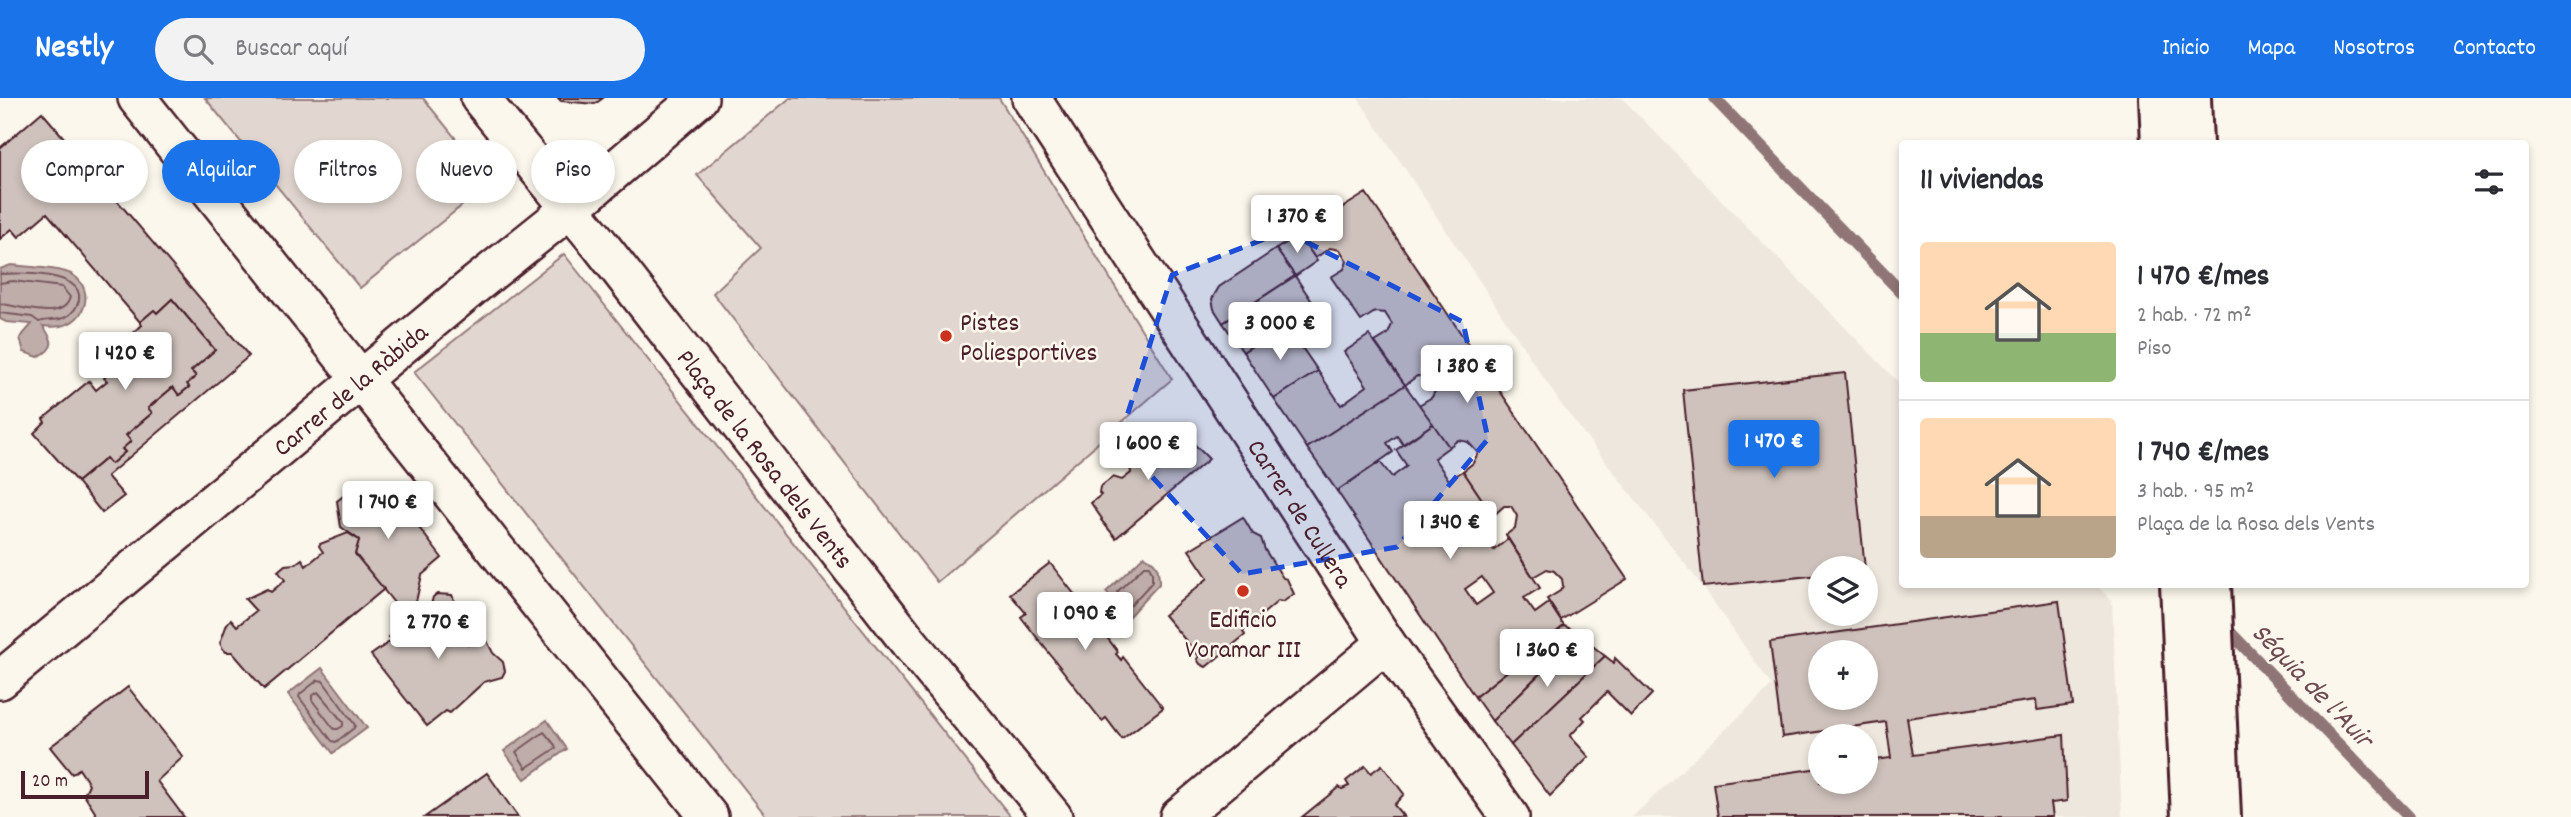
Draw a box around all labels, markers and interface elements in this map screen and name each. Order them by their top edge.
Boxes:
search box [155,18,645,81]
text: Nestly [35,26,113,73]
icon: search [179,30,217,68]
text: Buscar aquí [235,31,348,68]
text: Inicio [2162,32,2210,66]
text: Mapa [2248,32,2295,66]
text: Nosotros [2333,32,2415,66]
text: Contacto [2453,32,2536,66]
chip: Comprar [21,140,148,203]
chip: Alquilar [162,140,280,203]
chip: Filtros [294,140,402,203]
chip: Nuevo [416,140,517,203]
chip: Piso [531,140,615,203]
text: 11 viviendas [1920,161,2044,204]
icon: filters [2470,163,2508,201]
pin: 1 370 € [1232,195,1362,255]
text: 1 370 € [1267,201,1327,234]
text: 1 470 €/mes [2137,257,2269,300]
icon: home [1976,270,2060,354]
text: 2 hab. · 72 m² [2137,300,2252,333]
pin: 3 000 € [1215,302,1345,362]
place label: Pistes Poliesportives [960,306,1098,373]
text: 3 000 € [1244,308,1316,341]
street label: Carrer de la Ràbida [267,316,438,467]
marker: Pistes Poliesportives [938,328,954,344]
pin: 1 420 € [60,332,190,392]
text: Piso [2137,333,2172,366]
text: 1 420 € [95,338,155,371]
street label: Plaça de la Rosa dels Vents [666,343,861,578]
pin: 1 380 € [1402,345,1532,405]
text: 1 380 € [1437,351,1497,384]
pin: 1 470 € [1709,420,1839,480]
pin: 1 600 € [1083,422,1213,482]
text: 1 470 € [1744,426,1804,459]
text: 1 600 € [1116,428,1180,461]
street label: Carrer de Cullera [1236,433,1361,597]
text: 1 740 €/mes [2137,433,2269,476]
icon: home [1976,446,2060,530]
text: 3 hab. · 95 m² [2137,476,2254,509]
pin: 1 740 € [323,482,453,541]
text: 1 740 € [358,487,418,520]
pin: 1 340 € [1385,502,1515,561]
text: 1 340 € [1420,507,1480,540]
text: Plaça de la Rosa dels Vents [2137,509,2375,542]
map controls [1808,556,1878,794]
button: layers [1808,556,1878,626]
marker: Edificio Voramar III [1235,583,1251,599]
pin: 1 090 € [1020,592,1150,652]
text: 1 090 € [1053,598,1117,631]
pin: 2 770 € [373,602,503,661]
place label: Edificio Voramar III [1185,603,1301,670]
text: 2 770 € [406,607,470,640]
water label: Séquia de l'Auir [2240,616,2383,762]
pin: 1 360 € [1482,630,1612,689]
text: 1 360 € [1516,635,1578,668]
button: + [1808,640,1878,710]
button: − [1808,724,1878,794]
scale bar [21,768,149,800]
text: 20 m [32,769,68,796]

